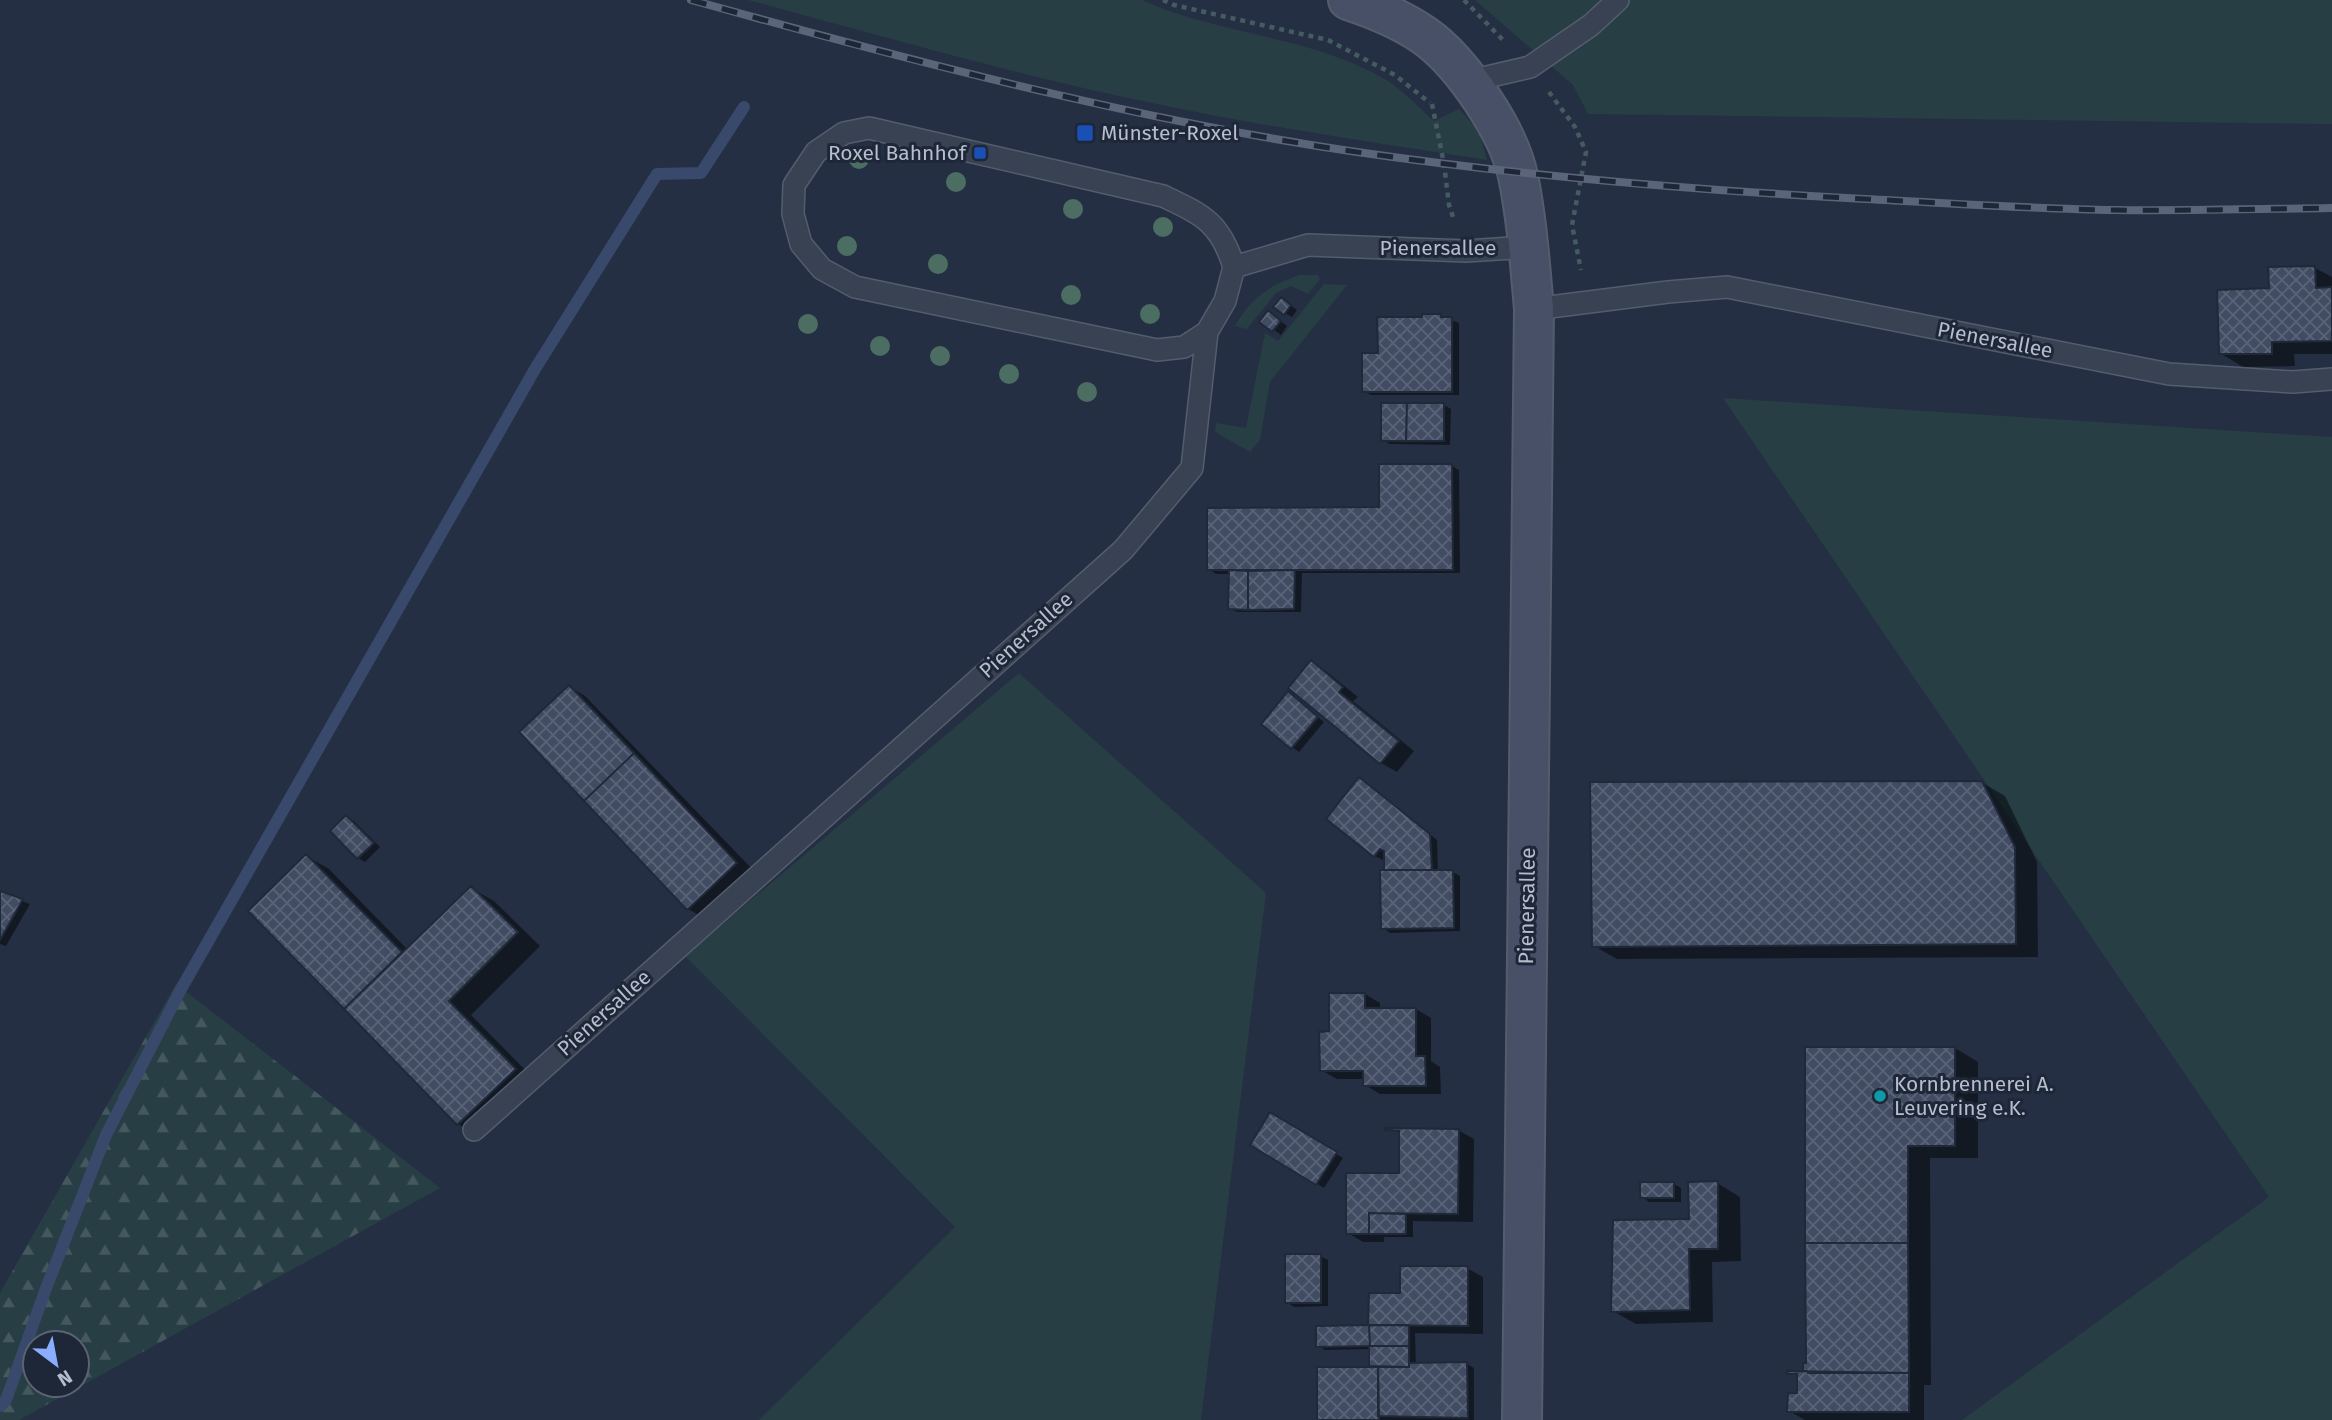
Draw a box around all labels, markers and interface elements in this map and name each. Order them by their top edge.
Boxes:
place label: Münster-Roxel [1101,120,1238,146]
marker: Münster-Roxel [1075,123,1095,143]
place label: Roxel Bahnhof [828,140,968,166]
marker: Roxel Bahnhof [972,145,988,161]
street label: Pienersallee [1379,235,1497,261]
street label: Pienersallee [1935,316,2055,364]
street label: Pienersallee [974,586,1078,684]
street label: Pienersallee [1513,847,1541,965]
street label: Pienersallee [552,964,656,1062]
place label: Kornbrennerei A. Leuvering e.K. [1894,1071,2054,1121]
marker: Kornbrennerei A. Leuvering e.K. [1872,1088,1888,1104]
north arrow [21,1329,91,1399]
text: N [53,1365,76,1391]

